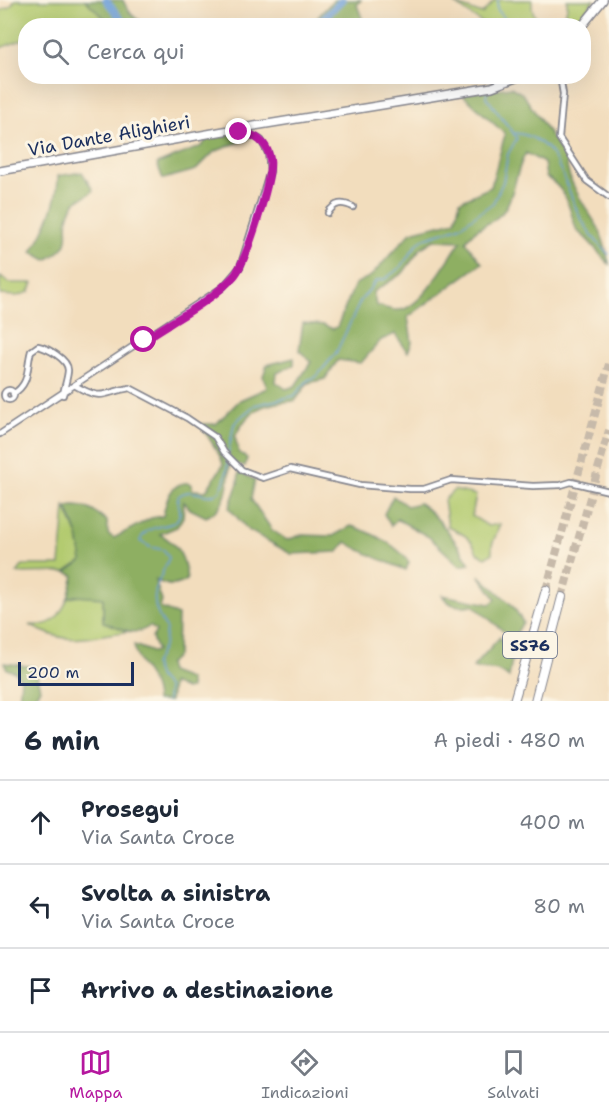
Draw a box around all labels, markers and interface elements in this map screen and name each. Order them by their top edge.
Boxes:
search box [18,18,591,84]
icon: search [39,35,72,68]
text: Cerca qui [87,37,185,66]
street label: Via Dante Alighieri [26,110,192,162]
route end [225,118,251,144]
route start [130,326,156,352]
road number: SS76 [503,632,557,658]
scale bar [18,659,134,686]
text: 200 m [27,662,79,683]
text: 6 min [24,723,100,758]
text: A piedi · 480 m [433,727,585,753]
text: Prosegui [81,795,179,824]
icon: ahead [24,806,57,839]
text: 400 m [519,809,585,835]
text: Via Santa Croce [81,824,235,850]
text: Svolta a sinistra [81,879,270,908]
icon: left [24,890,57,923]
text: 80 m [533,893,585,919]
text: Via Santa Croce [81,908,235,934]
icon: arrive [24,974,57,1007]
text: Arrivo a destinazione [81,976,333,1005]
tab: Mappa [69,1046,123,1103]
tab: Indicazioni [261,1046,349,1103]
tab: Salvati [487,1046,540,1103]

